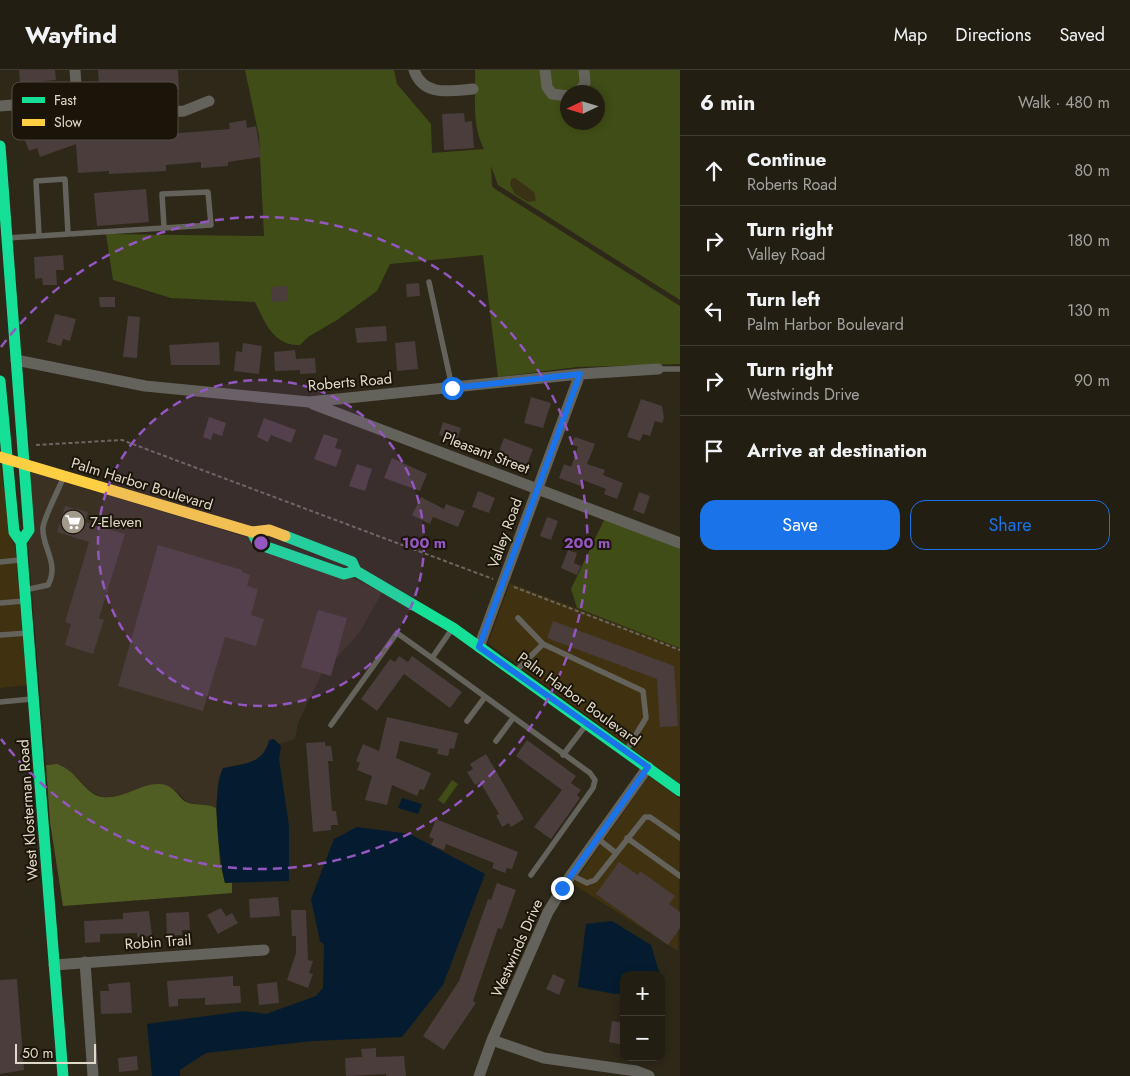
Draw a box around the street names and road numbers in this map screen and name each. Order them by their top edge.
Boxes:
street label: Roberts Road [307,367,393,397]
street label: Pleasant Street [439,426,533,480]
street label: Palm Harbor Boulevard [68,452,216,516]
street label: Valley Road [482,495,528,571]
street label: Palm Harbor Boulevard [513,647,645,751]
street label: West Klosterman Road [12,739,44,881]
street label: Westwinds Drive [486,895,549,1001]
street label: Robin Trail [124,929,192,955]

